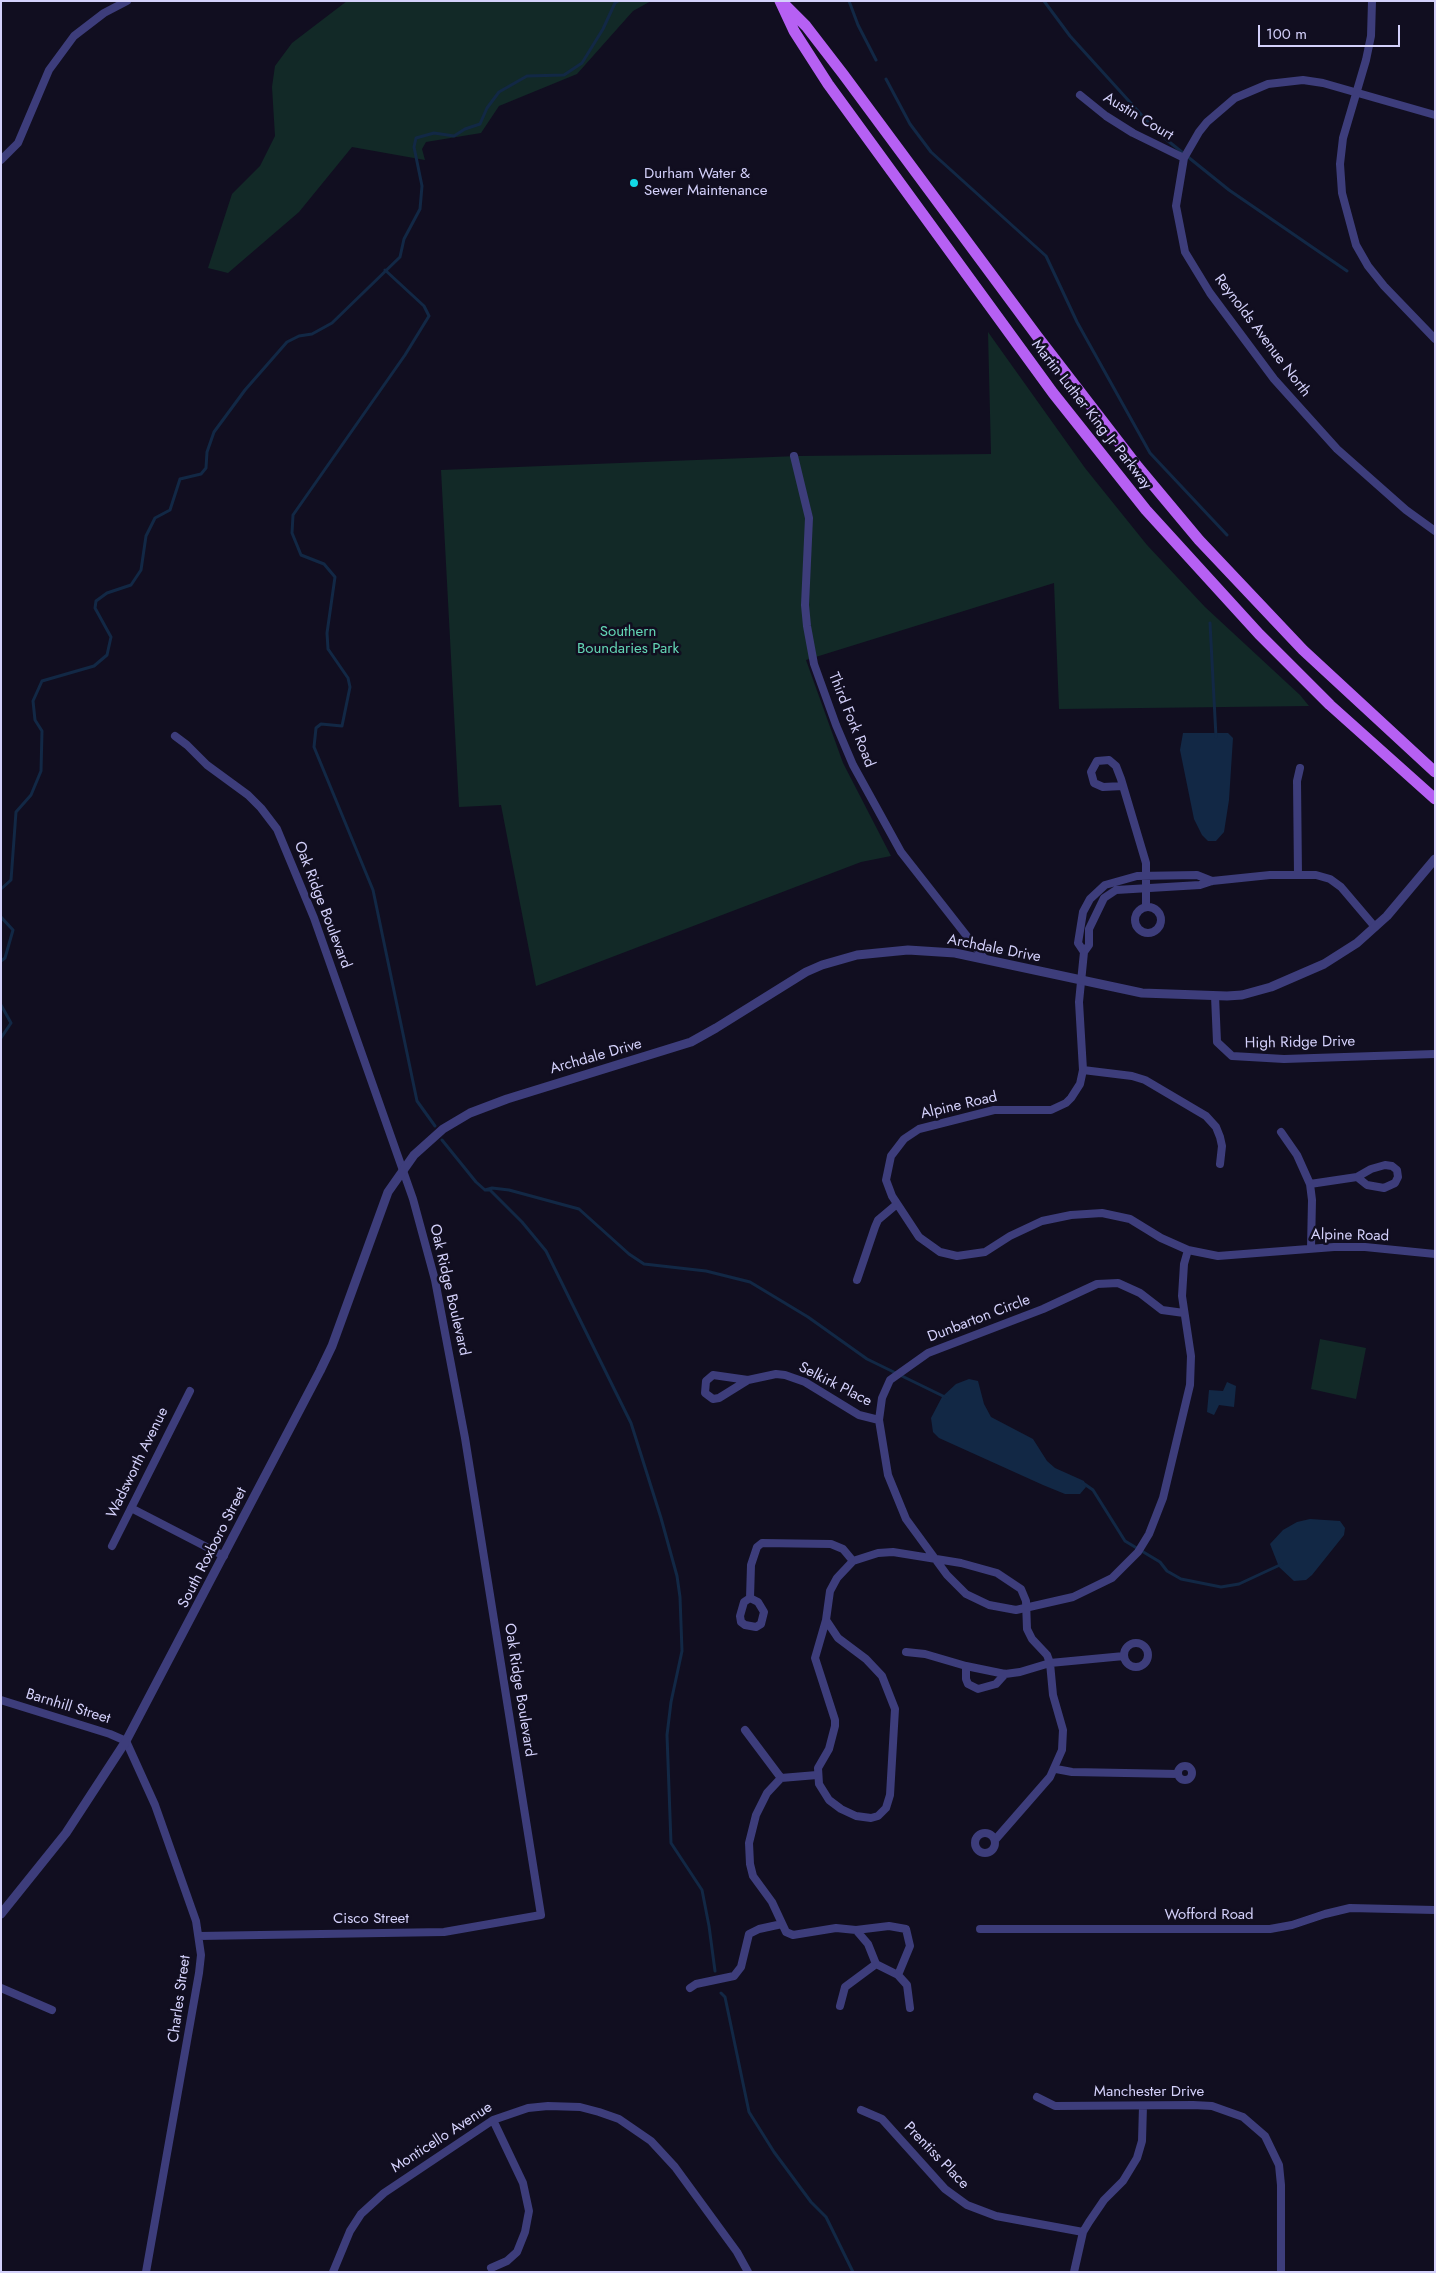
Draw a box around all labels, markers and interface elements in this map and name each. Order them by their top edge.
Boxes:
scale bar [1261,15,1404,47]
text: 100 m [1266,23,1307,45]
street label: Austin Court [1100,89,1176,145]
place label: Durham Water & Sewer Maintenance [644,165,767,200]
marker: Durham Water & Sewer Maintenance [628,177,640,189]
street label: Reynolds Avenue North [1210,271,1314,401]
street label: Martin Luther King Jr Parkway [1027,337,1155,493]
park label: Southern Boundaries Park [577,623,679,658]
street label: Third Fork Road [824,670,878,770]
street label: Oak Ridge Boulevard [289,839,355,971]
street label: Archdale Drive [946,931,1042,967]
street label: High Ridge Drive [1245,1033,1355,1053]
street label: Archdale Drive [548,1035,644,1079]
street label: Alpine Road [919,1088,999,1124]
street label: Oak Ridge Boulevard [425,1222,473,1358]
street label: Alpine Road [1311,1226,1389,1246]
street label: Dunbarton Circle [925,1291,1033,1347]
street label: Selkirk Place [795,1359,875,1411]
street label: Wadsworth Avenue [103,1405,173,1521]
street label: South Roxboro Street [175,1485,251,1611]
street label: Oak Ridge Boulevard [500,1622,538,1758]
street label: Barnhill Street [23,1686,113,1728]
street label: Wofford Road [1164,1906,1254,1924]
street label: Cisco Street [333,1910,409,1928]
street label: Charles Street [165,1954,195,2044]
street label: Manchester Drive [1094,2083,1204,2101]
street label: Monticello Avenue [388,2099,496,2177]
street label: Prentiss Place [900,2119,972,2193]

